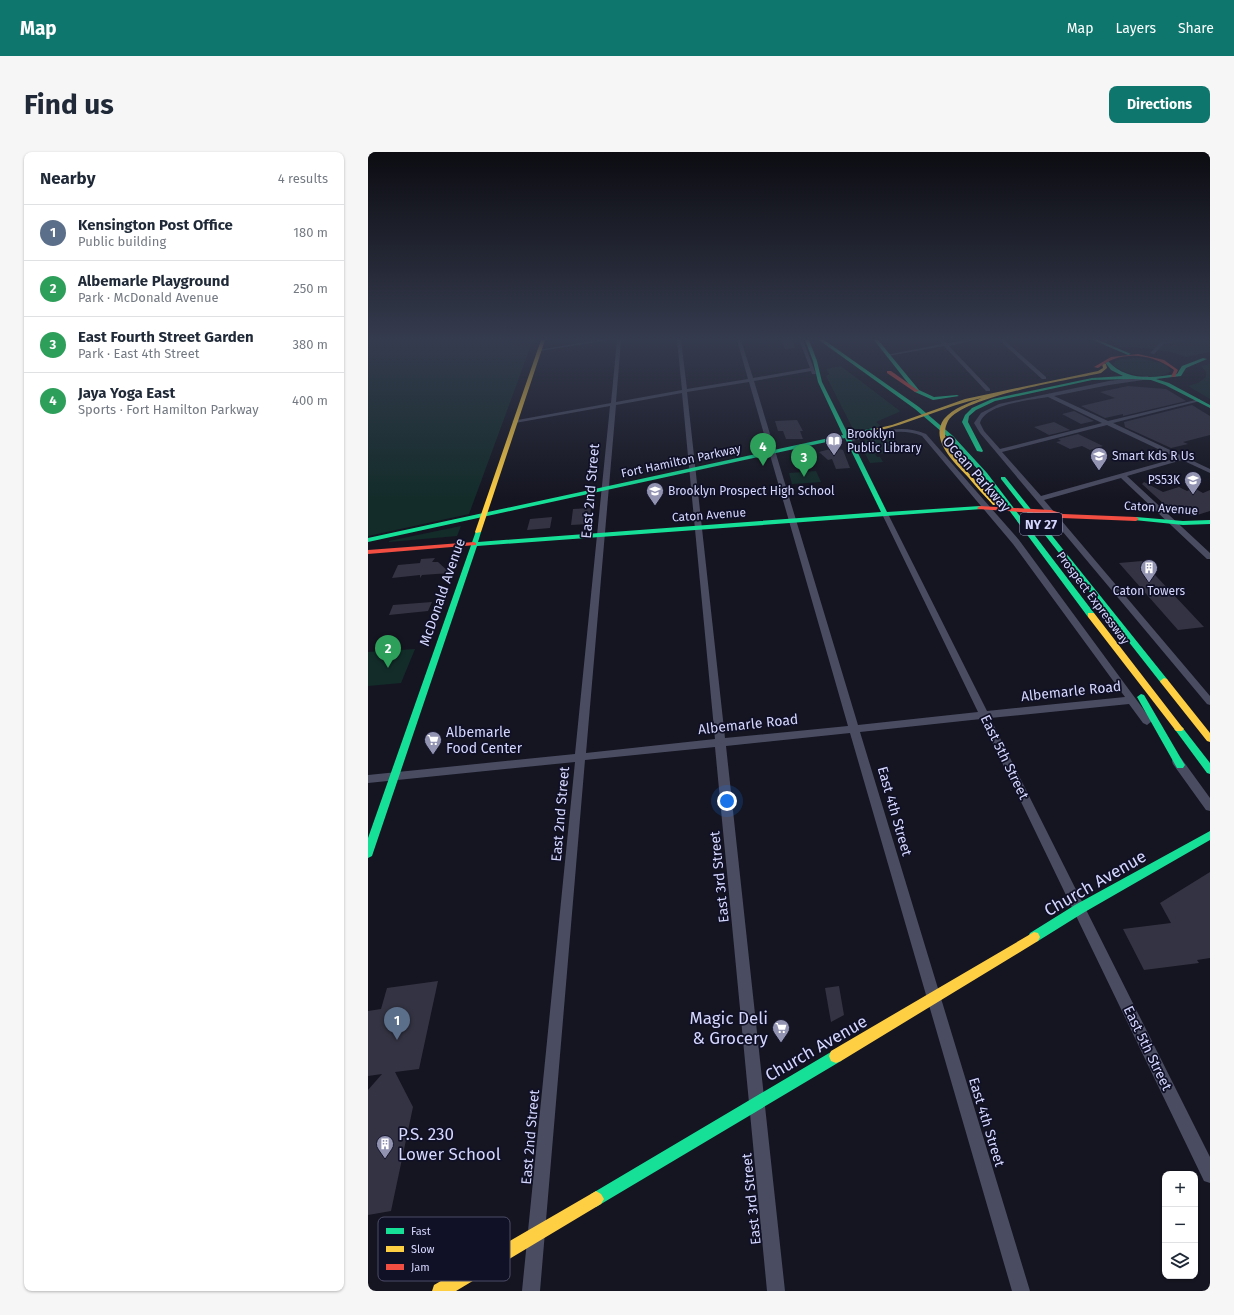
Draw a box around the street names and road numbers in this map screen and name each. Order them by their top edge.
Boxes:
street label: Ocean Parkway [939,433,1014,516]
street label: Fort Hamilton Parkway [620,441,742,481]
street label: East 2nd Street [578,442,603,539]
street label: Caton Avenue [1123,498,1199,518]
street label: Caton Avenue [671,505,747,525]
road number: NY 27 [1020,513,1062,535]
street label: McDonald Avenue [416,536,469,648]
street label: Prospect Expressway [1054,549,1132,647]
street label: Albemarle Road [1020,678,1122,705]
street label: Albemarle Road [697,711,799,738]
street label: East 5th Street [977,712,1033,803]
street label: East 4th Street [874,764,916,859]
street label: East 2nd Street [548,765,573,862]
street label: East 3rd Street [706,829,733,924]
street label: Church Avenue [1041,846,1150,921]
street label: East 5th Street [1120,1003,1176,1094]
street label: Church Avenue [762,1011,871,1086]
street label: East 4th Street [965,1075,1008,1170]
street label: East 2nd Street [518,1088,543,1185]
street label: East 3rd Street [738,1151,765,1246]

